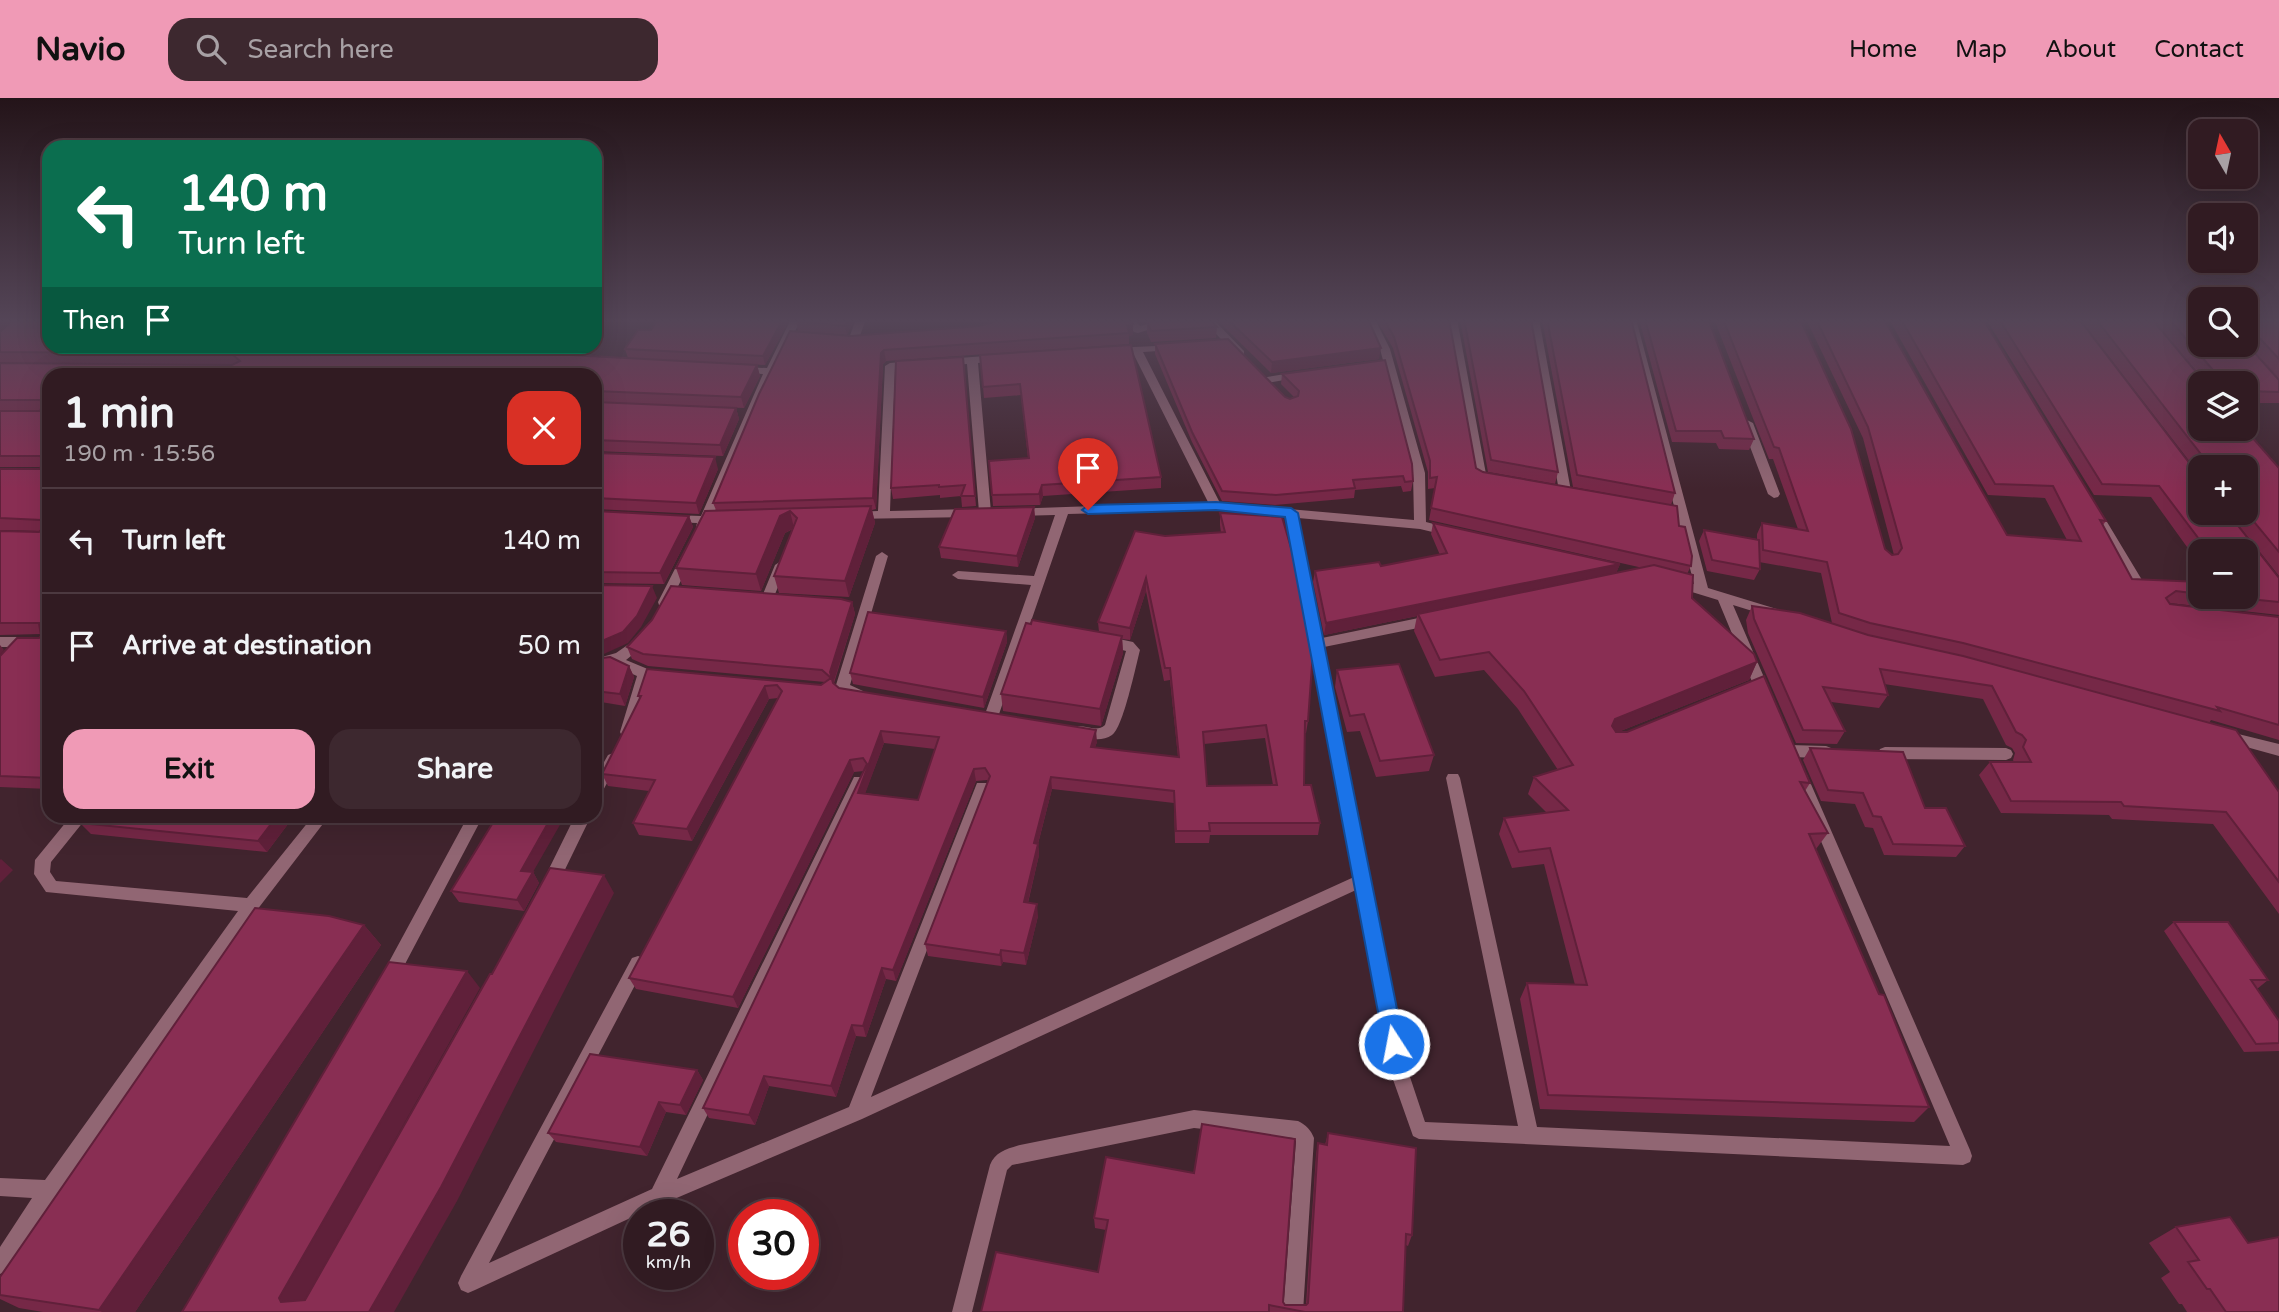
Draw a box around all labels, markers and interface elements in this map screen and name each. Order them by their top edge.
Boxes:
search box [168,18,658,81]
text: Navio [35,30,126,69]
icon: search [192,30,230,68]
text: Search here [248,34,394,65]
text: Home [1849,35,1917,64]
text: Map [1955,35,2007,64]
text: About [2045,35,2116,64]
text: Contact [2154,35,2244,64]
north arrow [2188,119,2258,189]
map controls [2188,119,2258,609]
text: 140 m [178,165,328,224]
icon: left [63,168,154,259]
button: sound [2188,203,2258,273]
text: Turn left [178,225,305,263]
button: search [2188,287,2258,357]
icon: arrive [139,301,177,339]
text: Then [63,305,125,336]
button: layers [2188,371,2258,441]
text: 1 min [63,388,175,439]
button: close [507,391,581,465]
pin [1058,438,1118,510]
text: 190 m · 15:56 [63,440,215,468]
icon: arrive [1069,449,1107,487]
button: + [2188,455,2258,525]
icon: left [63,522,101,560]
text: Turn left [122,525,225,556]
text: 140 m [501,525,581,556]
button: − [2188,539,2258,609]
icon: arrive [63,627,101,665]
text: Arrive at destination [122,630,372,661]
text: 50 m [518,630,581,661]
button: Exit [63,729,315,809]
button: Share [329,729,581,809]
position arrow [1357,1007,1431,1081]
speed limit sign: 30 [728,1199,819,1290]
text: 26 [647,1214,690,1256]
text: km/h [646,1251,691,1273]

